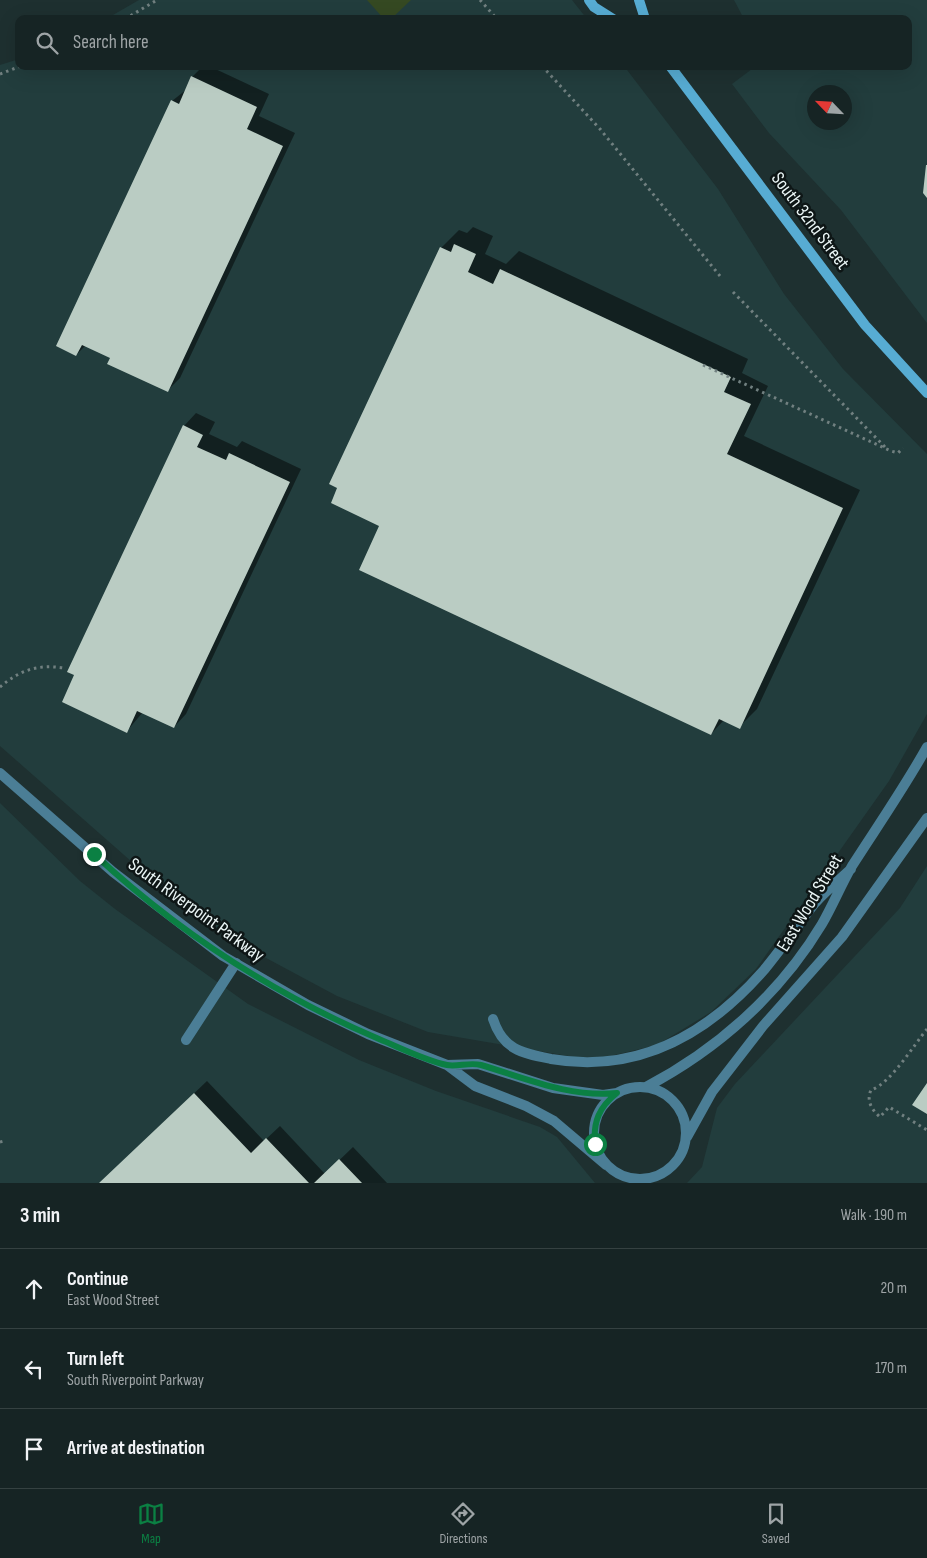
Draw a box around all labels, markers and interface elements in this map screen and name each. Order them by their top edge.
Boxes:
search box [15,15,912,70]
icon: search [33,29,61,57]
text: Search here [73,31,149,54]
north arrow [807,85,852,130]
street label: South 32nd Street [766,168,854,274]
route end [83,843,106,866]
street label: East Wood Street [772,850,848,956]
street label: South Riverpoint Parkway [123,853,269,967]
route start [584,1133,607,1156]
text: 3 min [20,1203,60,1228]
text: Walk · 190 m [841,1206,907,1225]
text: Continue [67,1268,128,1291]
icon: ahead [20,1275,48,1303]
text: 20 m [880,1279,907,1298]
text: East Wood Street [67,1291,159,1310]
text: Turn left [67,1348,124,1371]
icon: left [20,1355,48,1383]
text: 170 m [875,1359,907,1378]
text: South Riverpoint Parkway [67,1371,204,1390]
icon: arrive [20,1435,48,1463]
text: Arrive at destination [67,1437,205,1460]
tab: Map [137,1500,165,1547]
tab: Directions [439,1500,488,1547]
tab: Saved [762,1500,790,1547]

